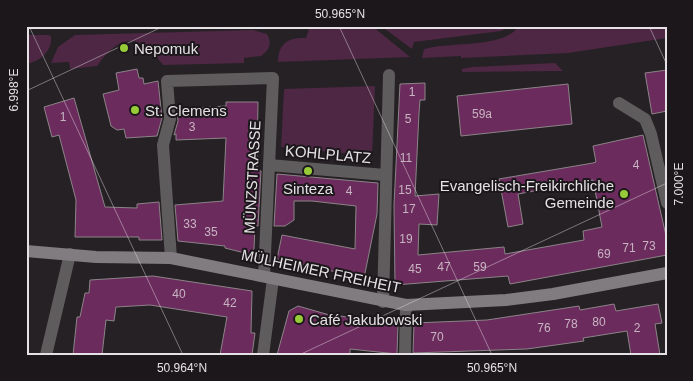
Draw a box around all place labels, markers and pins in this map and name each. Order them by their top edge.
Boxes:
place label: Nepomuk [134,40,199,57]
marker: Nepomuk [118,42,130,54]
place label: St. Clemens [145,102,227,119]
marker: St. Clemens [129,104,141,116]
marker: Sinteza [302,165,314,177]
place label: Evangelisch-Freikirchliche Gemeinde [440,177,614,211]
place label: Sinteza [283,180,334,197]
marker: Evangelisch-Freikirchliche Gemeinde [618,188,630,200]
place label: Café Jakubowski [309,311,422,328]
marker: Café Jakubowski [293,313,305,325]

